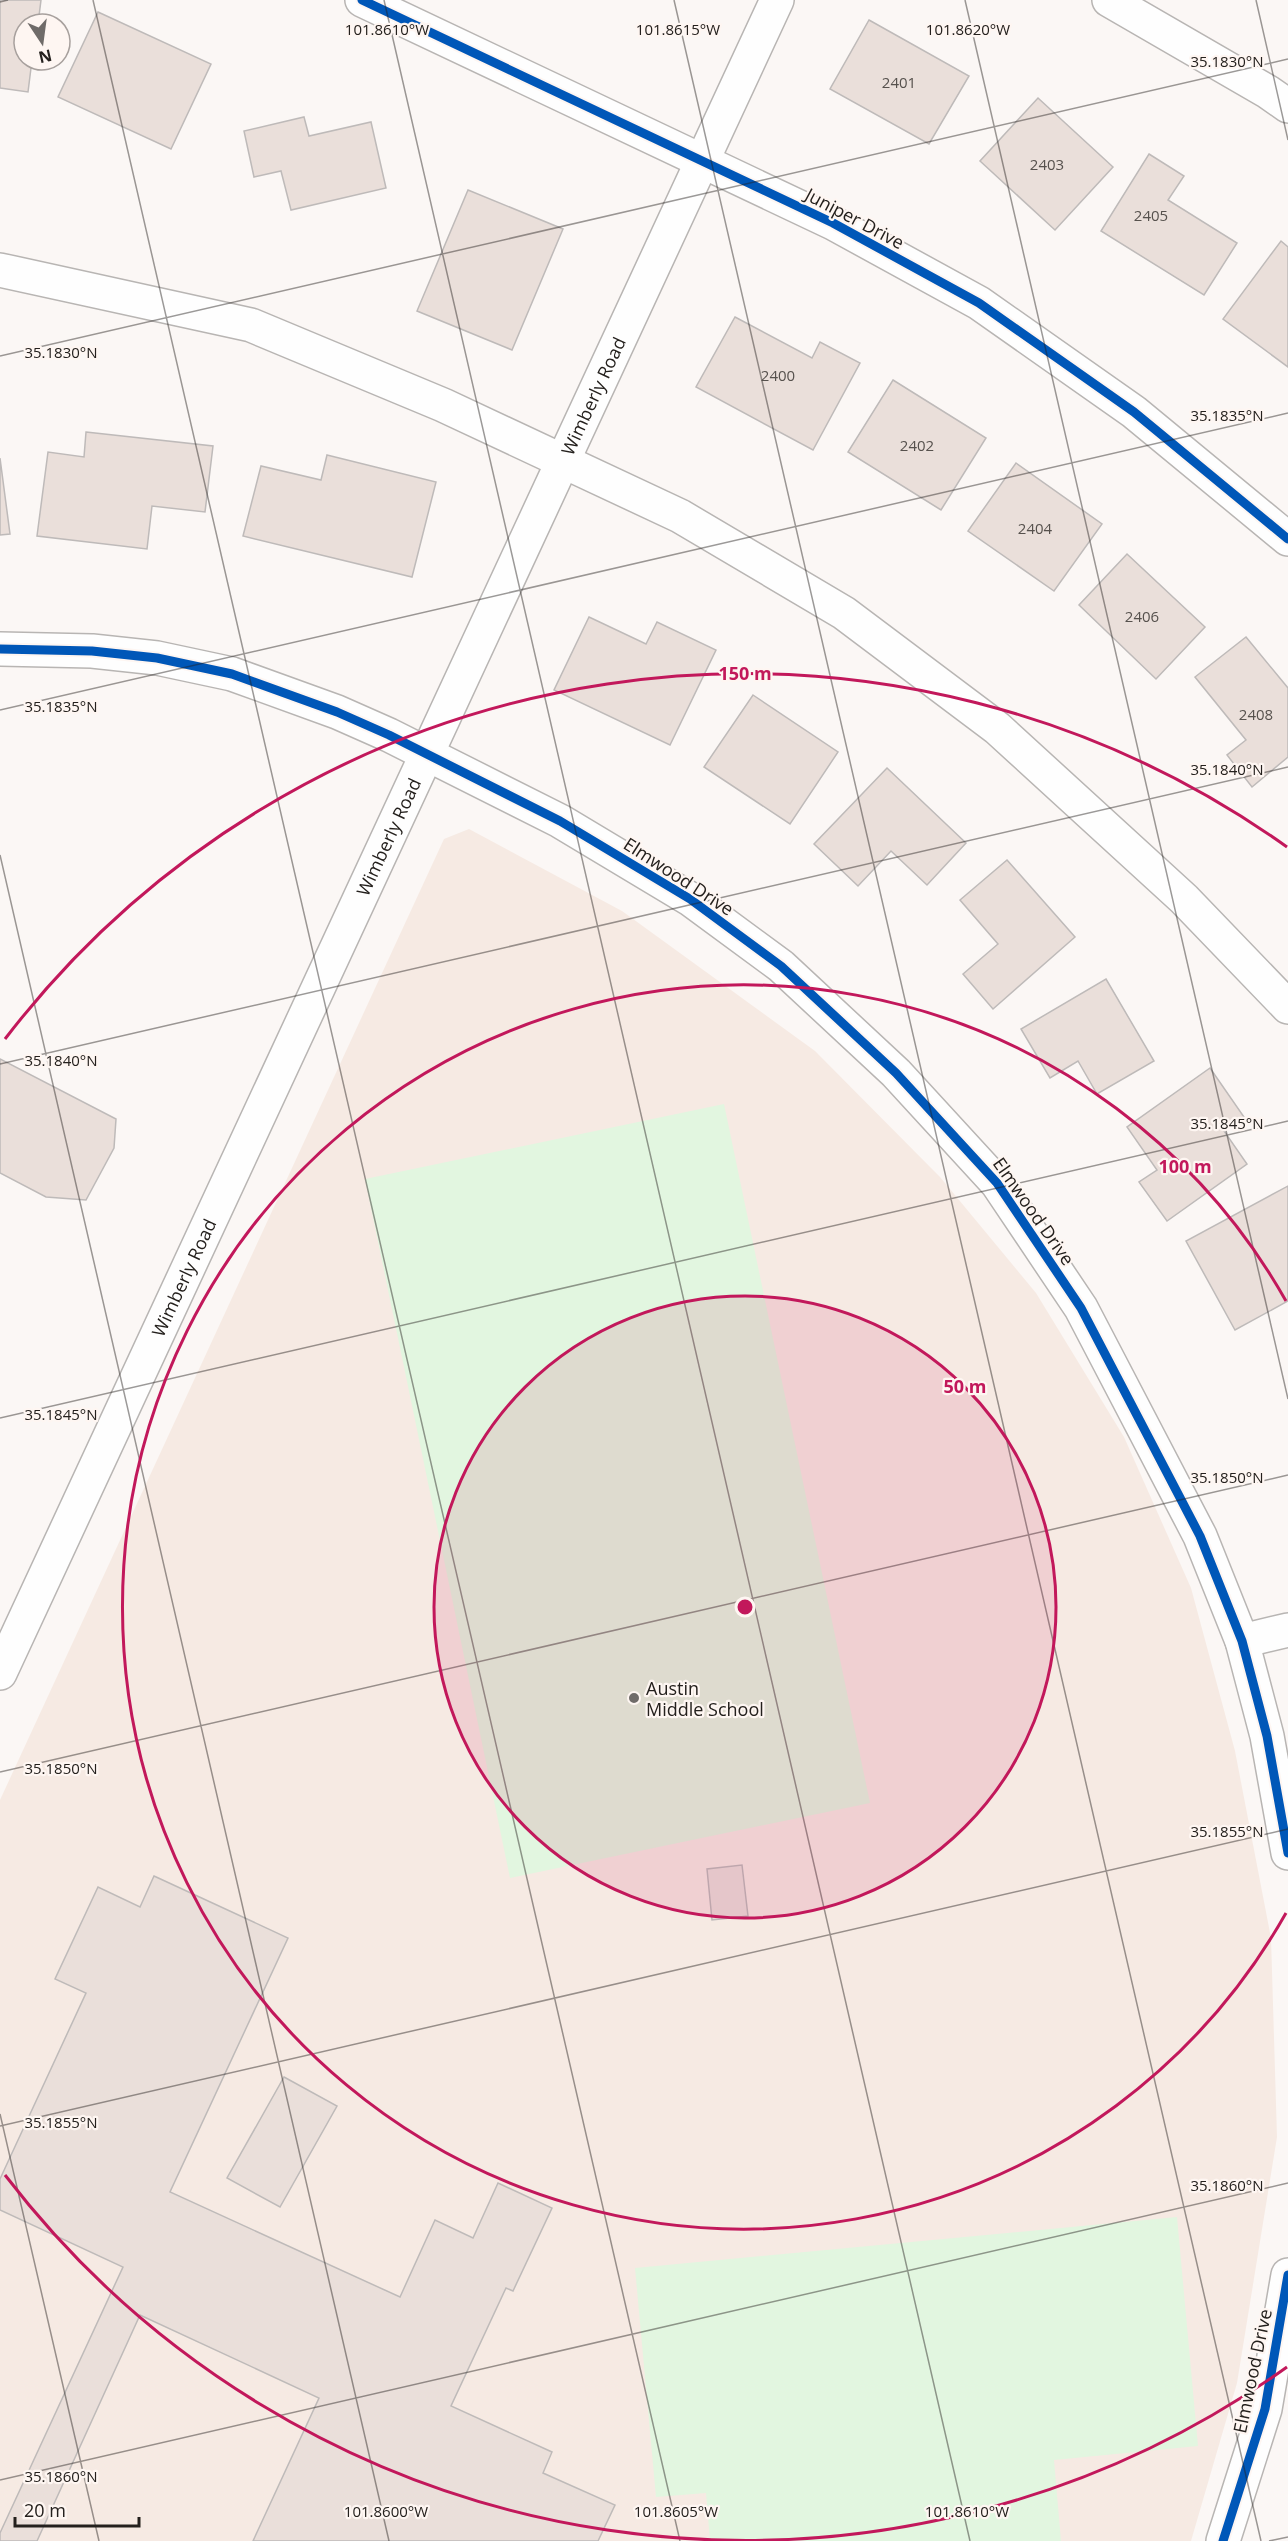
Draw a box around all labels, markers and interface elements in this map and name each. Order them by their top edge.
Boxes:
north arrow [12,12,72,72]
text: 101.8610°W [345,19,429,39]
text: 101.8615°W [636,19,720,39]
text: 101.8620°W [926,19,1010,39]
text: N [37,44,54,69]
text: 35.1830°N [1190,51,1264,71]
house number: 2401 [882,72,916,92]
house number: 2403 [1030,154,1064,174]
street label: Juniper Drive [800,181,909,254]
house number: 2405 [1134,205,1168,225]
street label: Wimberly Road [555,333,631,459]
text: 35.1830°N [24,342,98,362]
house number: 2400 [761,365,795,385]
text: 35.1835°N [1190,405,1264,425]
house number: 2402 [900,435,934,455]
house number: 2404 [1018,518,1053,538]
house number: 2406 [1125,606,1159,626]
text: 150 m [718,661,772,685]
text: 35.1835°N [24,696,98,716]
house number: 2408 [1239,704,1273,724]
text: 35.1840°N [1190,759,1264,779]
street label: Wimberly Road [351,774,426,900]
street label: Elmwood Drive [619,831,739,921]
text: 35.1840°N [24,1050,98,1070]
text: 35.1845°N [1190,1113,1264,1133]
street label: Elmwood Drive [988,1152,1080,1270]
text: 100 m [1158,1154,1212,1178]
street label: Wimberly Road [146,1215,221,1340]
text: 50 m [944,1374,986,1398]
text: 35.1845°N [24,1404,98,1424]
text: 35.1850°N [1190,1467,1264,1487]
centre of rings [735,1597,755,1617]
place label: Austin Middle School [646,1676,764,1721]
marker: Austin Middle School [627,1691,641,1705]
text: 35.1850°N [24,1758,98,1778]
text: 35.1855°N [1190,1821,1264,1841]
text: 35.1855°N [24,2112,98,2132]
text: 35.1860°N [1190,2175,1264,2195]
street label: Elmwood Drive [1227,2307,1277,2435]
text: 35.1860°N [24,2466,98,2486]
scale bar [15,2490,140,2528]
text: 20 m [24,2498,66,2522]
text: 101.8600°W [344,2501,428,2521]
text: 101.8605°W [634,2501,718,2521]
text: 101.8610°W [925,2501,1009,2521]

